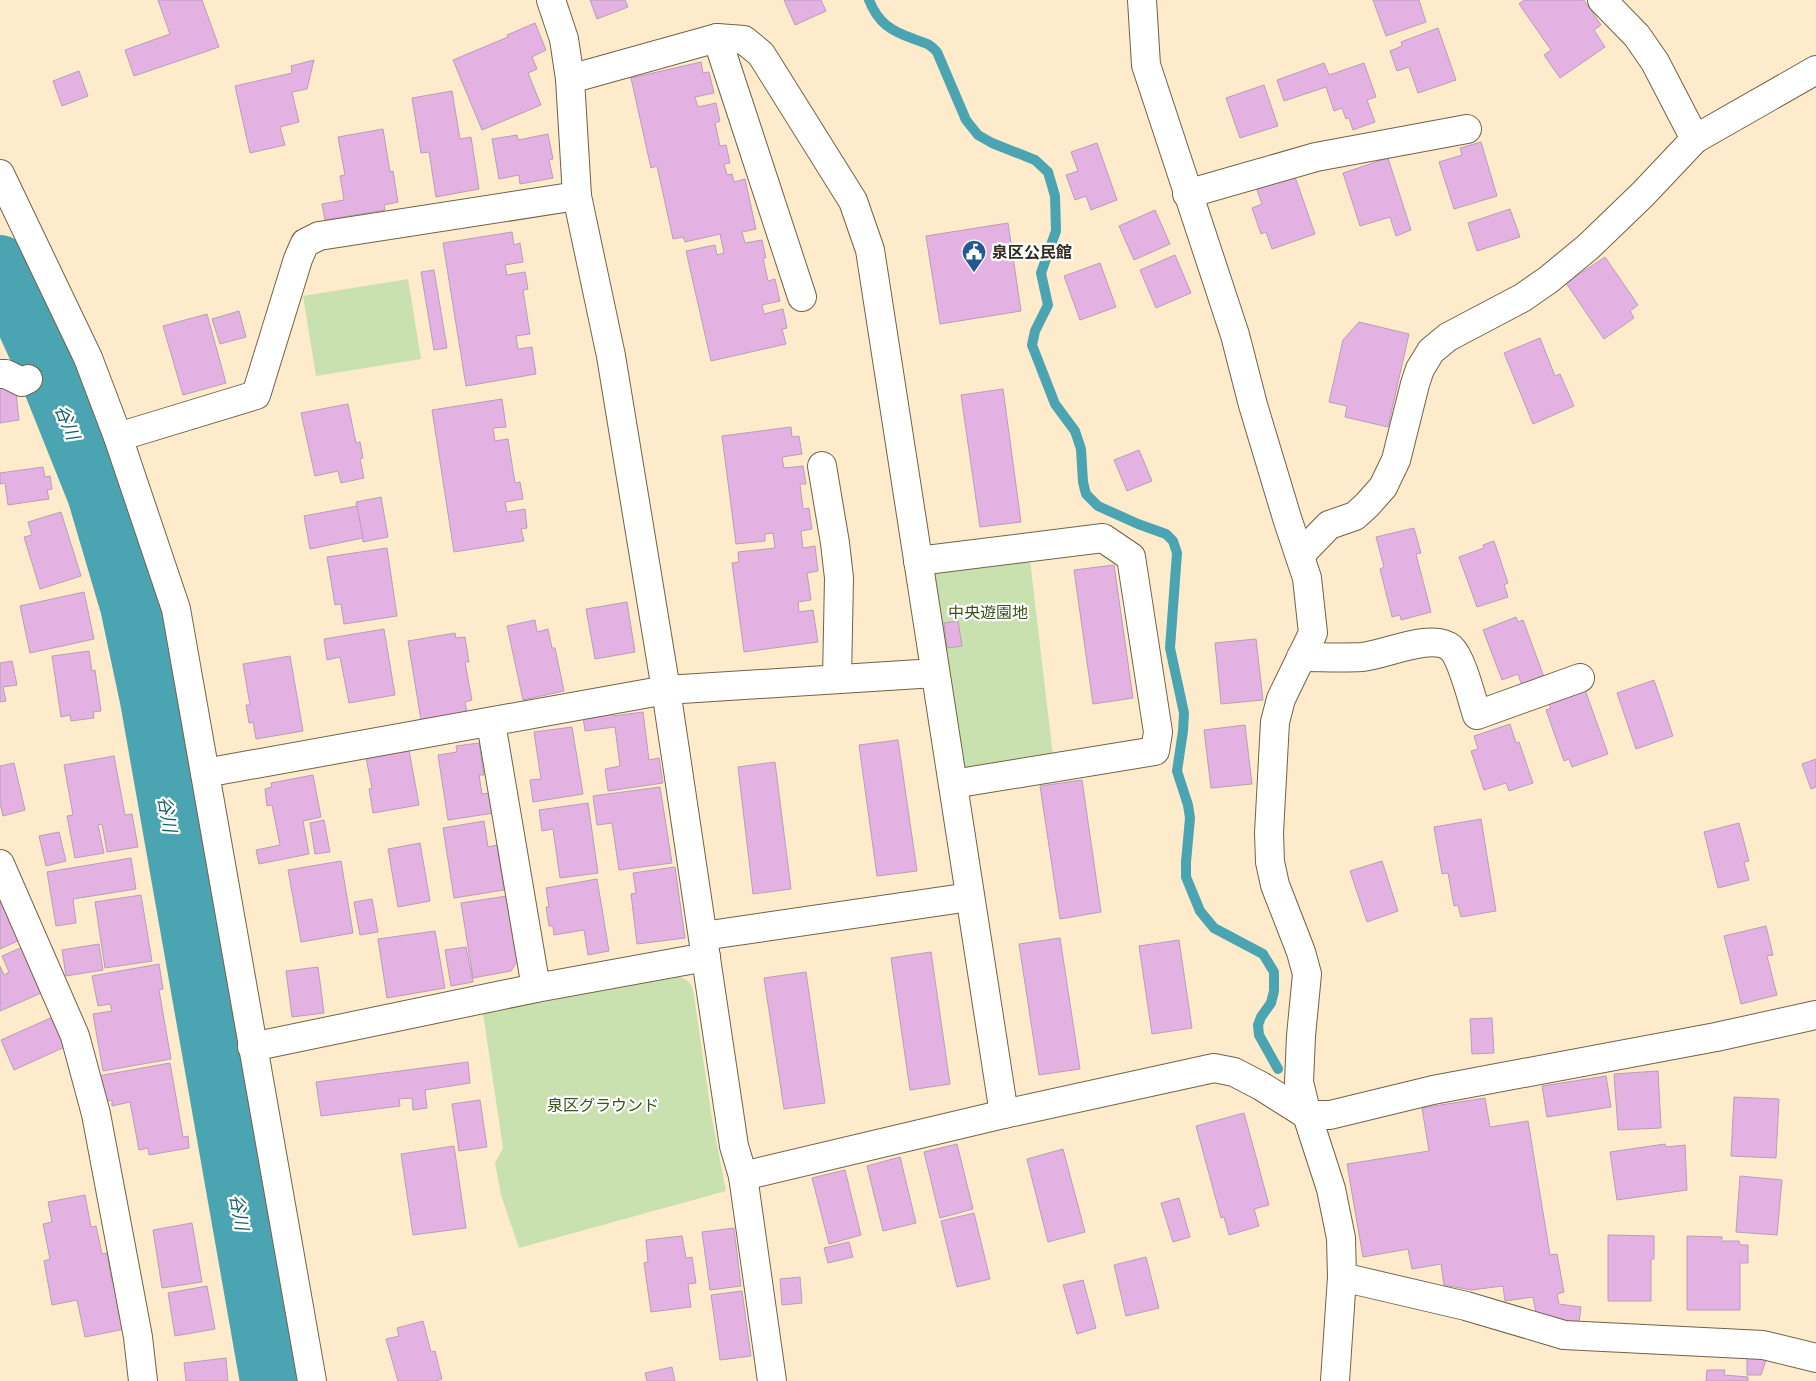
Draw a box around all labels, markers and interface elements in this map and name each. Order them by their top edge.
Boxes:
public building icon: 泉区公民館 [961,239,987,273]
place label: 泉区公民館 [992,241,1072,263]
water label: 谷川 [50,401,87,445]
park label: 中央遊園地 [948,601,1028,623]
water label: 谷川 [153,794,183,836]
park label: 泉区グラウンド [547,1094,659,1116]
water label: 谷川 [225,1192,255,1234]

